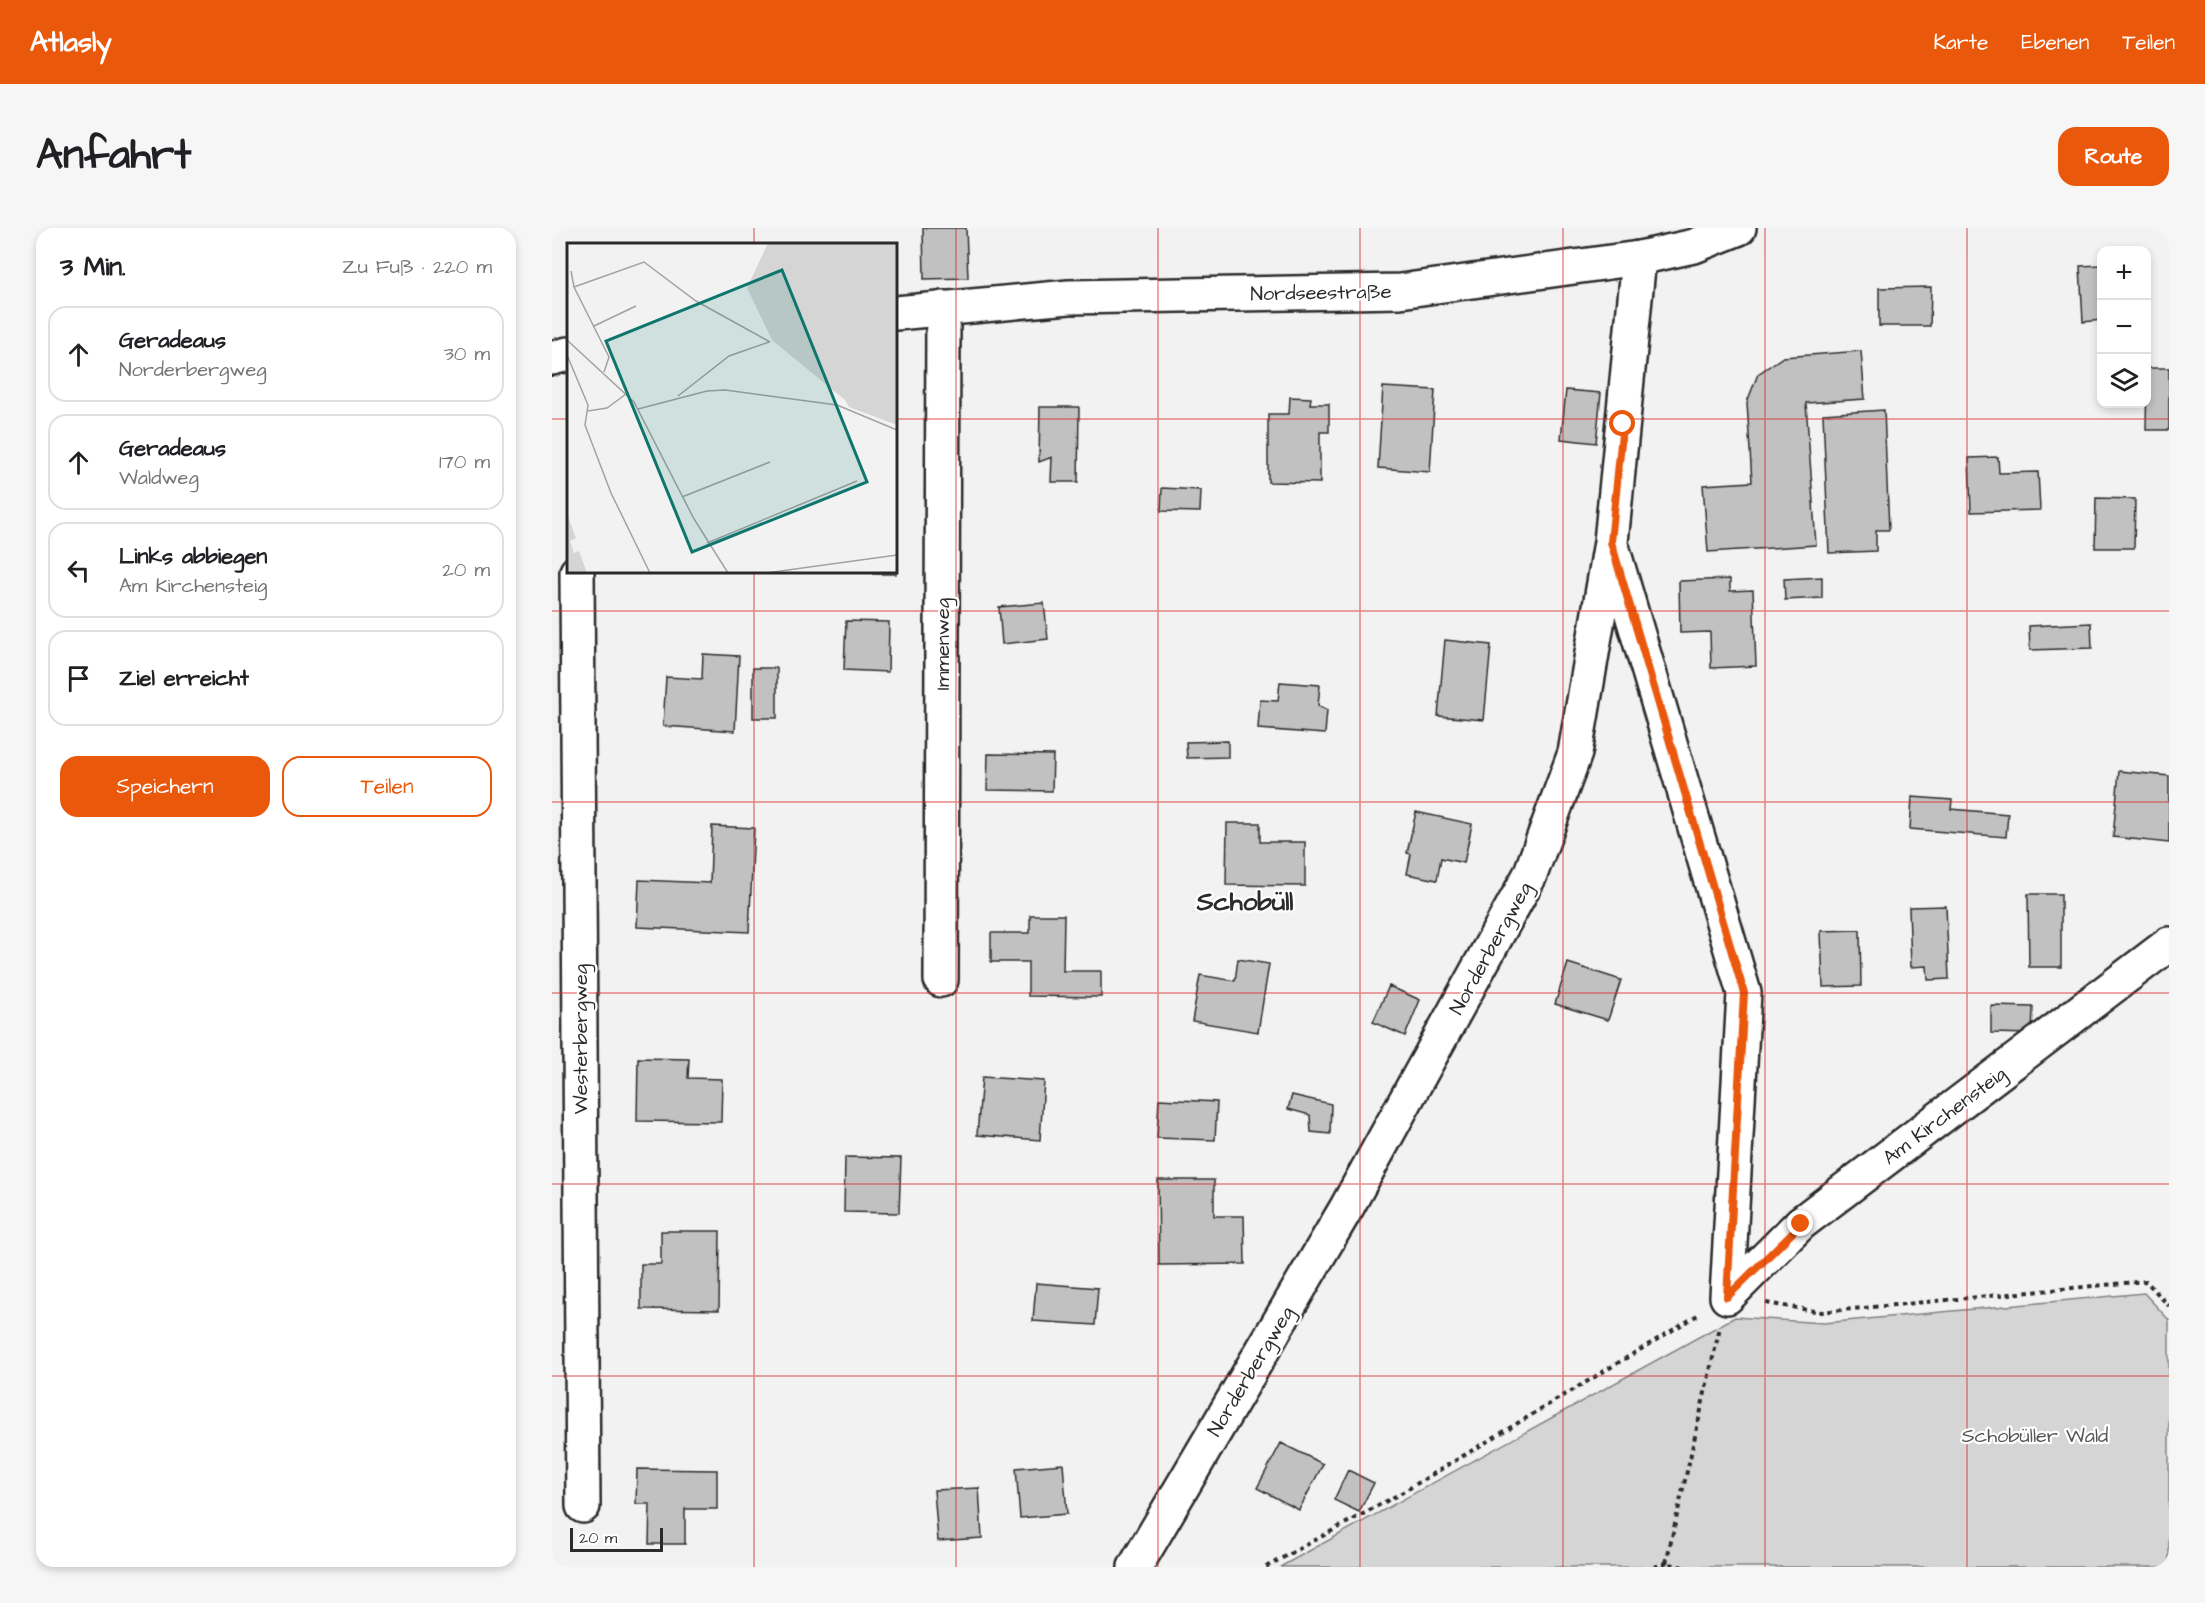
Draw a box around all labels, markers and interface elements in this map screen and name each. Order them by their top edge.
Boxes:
text: Atlasly [30,23,112,62]
text: Karte [1933,28,1988,57]
text: Ebenen [2021,28,2089,57]
text: Teilen [2122,28,2175,57]
text: Anfahrt [36,127,191,185]
button: Route [2058,127,2169,186]
inset map [567,243,897,573]
map controls [2097,246,2151,408]
button: + [2097,246,2151,300]
text: 3 Min. [60,249,126,285]
text: Zu Fuß · 220 m [342,253,492,281]
street label: Nordseestraße [1250,278,1392,308]
button: − [2097,300,2151,354]
text: Geradeaus [119,325,226,356]
icon: ahead [62,338,95,371]
text: 30 m [444,340,490,368]
button: layers [2097,354,2151,408]
text: Norderbergweg [119,356,267,384]
route start [1609,410,1635,436]
text: Geradeaus [119,433,226,464]
icon: ahead [62,446,95,479]
text: 170 m [439,448,490,476]
text: Waldweg [119,464,199,492]
text: Links abbiegen [119,541,267,572]
icon: left [62,554,95,587]
text: 20 m [442,556,490,584]
text: Am Kirchensteig [119,572,267,600]
street label: Immenweg [929,598,958,690]
icon: arrive [62,662,95,695]
text: Ziel erreicht [119,663,249,694]
button: Speichern [60,756,270,817]
button: Teilen [282,756,492,817]
street label: Norderbergweg [1443,877,1540,1020]
district label: Schobüll [1196,884,1293,920]
street label: Westerbergweg [567,964,596,1114]
street label: Am Kirchensteig [1877,1060,2013,1172]
route end [1787,1210,1813,1236]
street label: Norderbergweg [1201,1301,1302,1443]
park label: Schobüller Wald [1962,1422,2108,1450]
scale bar [570,1525,663,1552]
text: 20 m [579,1527,617,1549]

